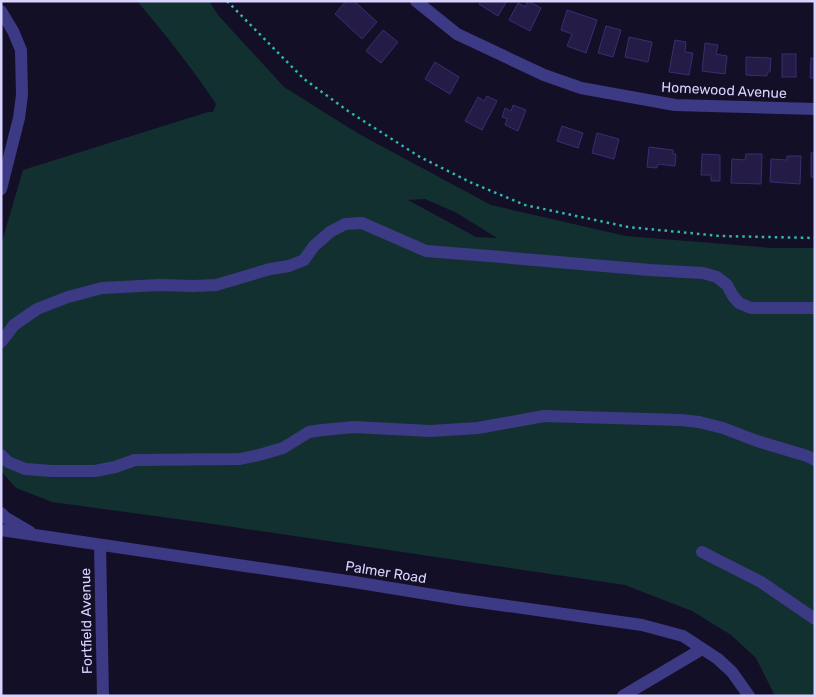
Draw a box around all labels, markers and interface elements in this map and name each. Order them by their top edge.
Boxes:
street label: Homewood Avenue [661,79,787,102]
street label: Palmer Road [344,558,428,587]
street label: Fortfield Avenue [77,568,96,674]

